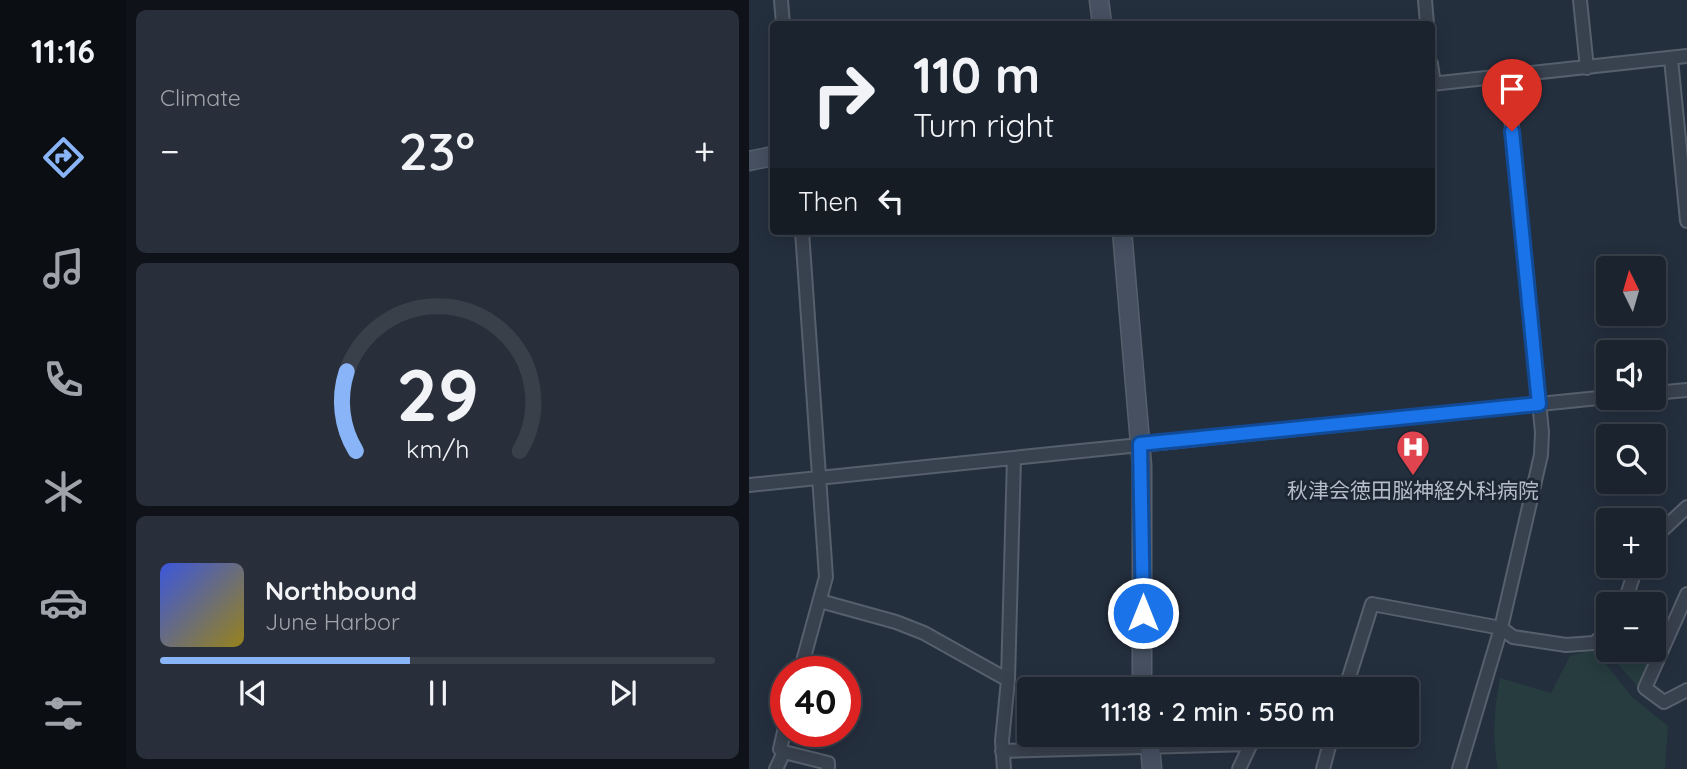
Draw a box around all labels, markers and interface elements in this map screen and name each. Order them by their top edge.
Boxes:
text: 11:16 [31,31,95,71]
text: 110 m [913,44,1040,105]
icon: right [798,49,889,140]
pin [1482,59,1542,131]
icon: arrive [1493,70,1531,108]
text: Climate [160,83,241,112]
text: Turn right [913,105,1054,145]
text: 23° [398,118,475,183]
text: − [160,127,180,175]
text: + [694,127,715,175]
icon: directions [39,133,88,182]
icon: left [872,182,910,220]
text: Then [798,185,858,218]
icon: music [39,244,88,293]
north arrow [1596,256,1666,326]
map controls [1596,256,1666,662]
button: sound [1596,340,1666,410]
text: 29 [396,348,479,439]
icon: phone [39,355,88,404]
button: search [1596,424,1666,494]
hospital icon: 秋津会徳田脳神経外科病院 [1394,428,1432,477]
text: km/h [406,432,469,463]
icon: climate [39,467,88,516]
place label: 秋津会徳田脳神経外科病院 [1287,477,1539,503]
button: + [1596,508,1666,578]
text: Northbound [265,574,417,607]
position arrow [1106,576,1180,650]
icon: car [39,578,88,627]
button: − [1596,592,1666,662]
text: June Harbor [265,607,400,636]
speed limit sign: 40 [770,656,861,747]
icon: previous [234,674,272,712]
icon: pause [419,674,457,712]
icon: next [604,674,642,712]
icon: filters [39,689,88,738]
text: 11:18 · 2 min · 550 m [1101,695,1335,728]

